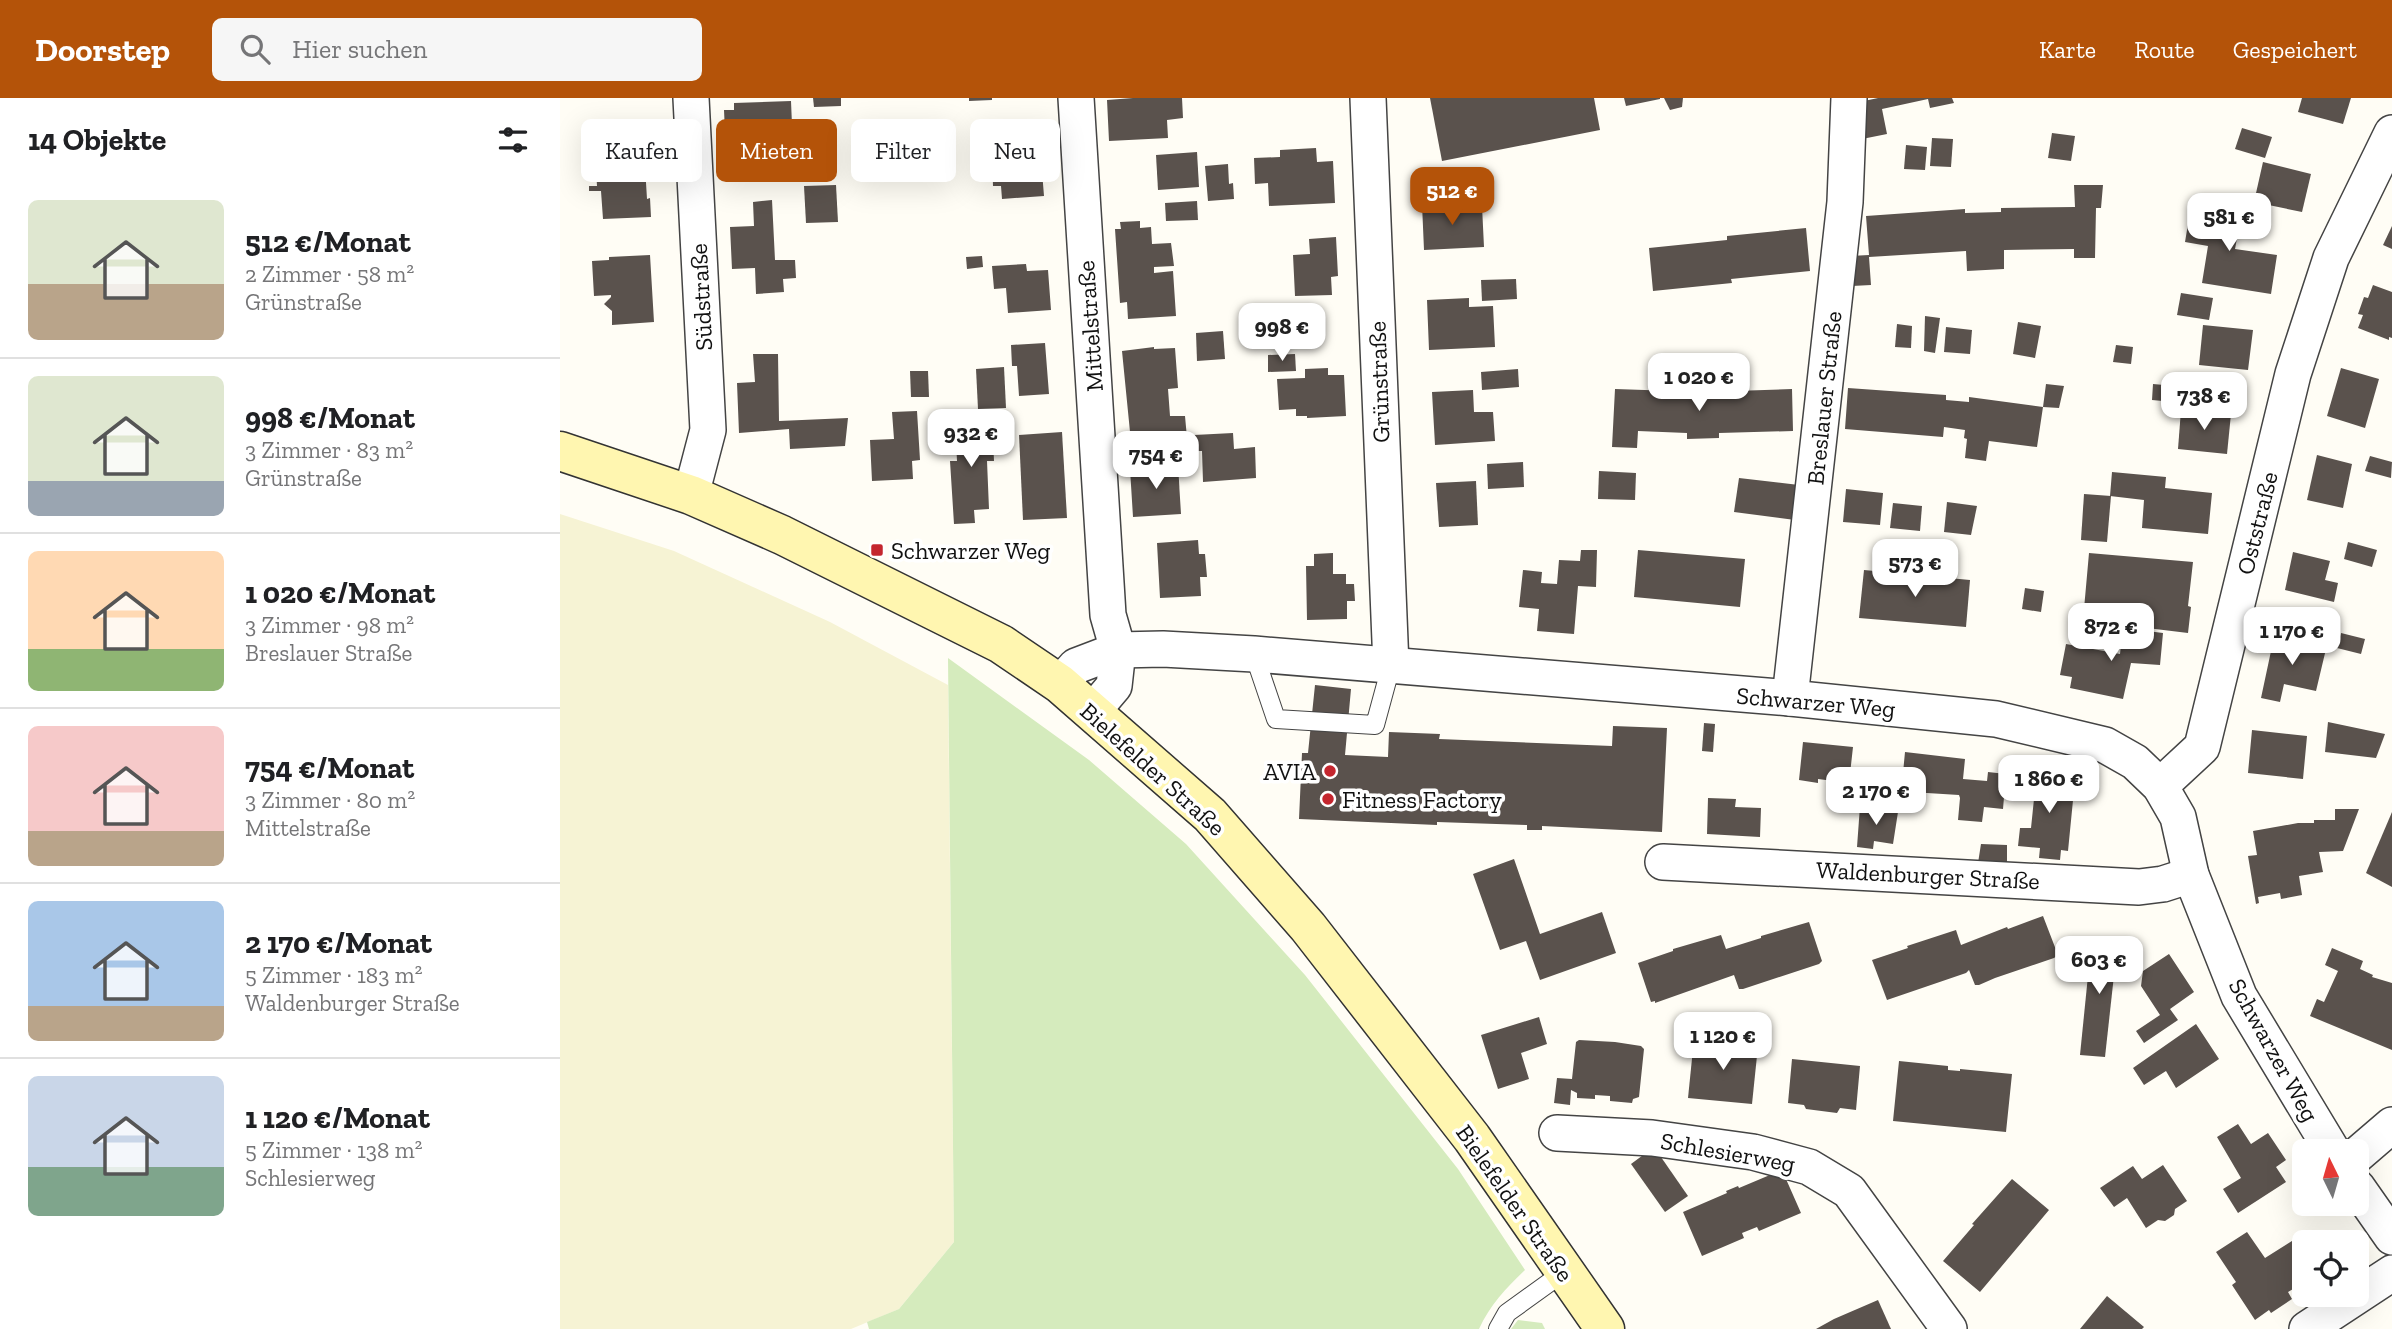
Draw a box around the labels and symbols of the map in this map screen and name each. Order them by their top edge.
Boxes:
pin: 512 € [1403,167,1501,227]
pin: 581 € [2180,194,2278,253]
street label: Südstraße [684,243,718,351]
street label: Mittelstraße [1071,259,1109,393]
pin: 998 € [1233,303,1331,363]
street label: Breslauer Straße [1800,310,1848,486]
street label: Grünstraße [1362,321,1396,443]
pin: 1 020 € [1634,354,1764,413]
pin: 738 € [2155,372,2253,432]
pin: 932 € [922,410,1020,469]
pin: 754 € [1107,432,1205,491]
street label: Oststraße [2230,469,2284,577]
place label: Schwarzer Weg [891,536,1050,565]
pin: 573 € [1866,540,1964,599]
marker: Schwarzer Weg [869,542,885,558]
pin: 872 € [2062,603,2160,663]
pin: 1 170 € [2227,608,2357,667]
street label: Schwarzer Weg [1735,681,1897,723]
street label: Bielefelder Straße [1074,696,1232,842]
pin: 1 860 € [1984,756,2114,815]
place label: AVIA [1263,757,1316,786]
marker: AVIA [1322,763,1338,779]
pin: 2 170 € [1811,768,1941,827]
place label: Fitness Factory [1342,785,1503,814]
marker: Fitness Factory [1320,791,1336,807]
street label: Waldenburger Straße [1816,855,2040,895]
pin: 603 € [2050,936,2148,996]
street label: Schwarzer Weg [2223,973,2325,1127]
pin: 1 120 € [1658,1012,1788,1072]
street label: Bielefelder Straße [1450,1119,1580,1287]
street label: Schlesierweg [1658,1126,1798,1178]
north arrow [2292,1139,2370,1216]

